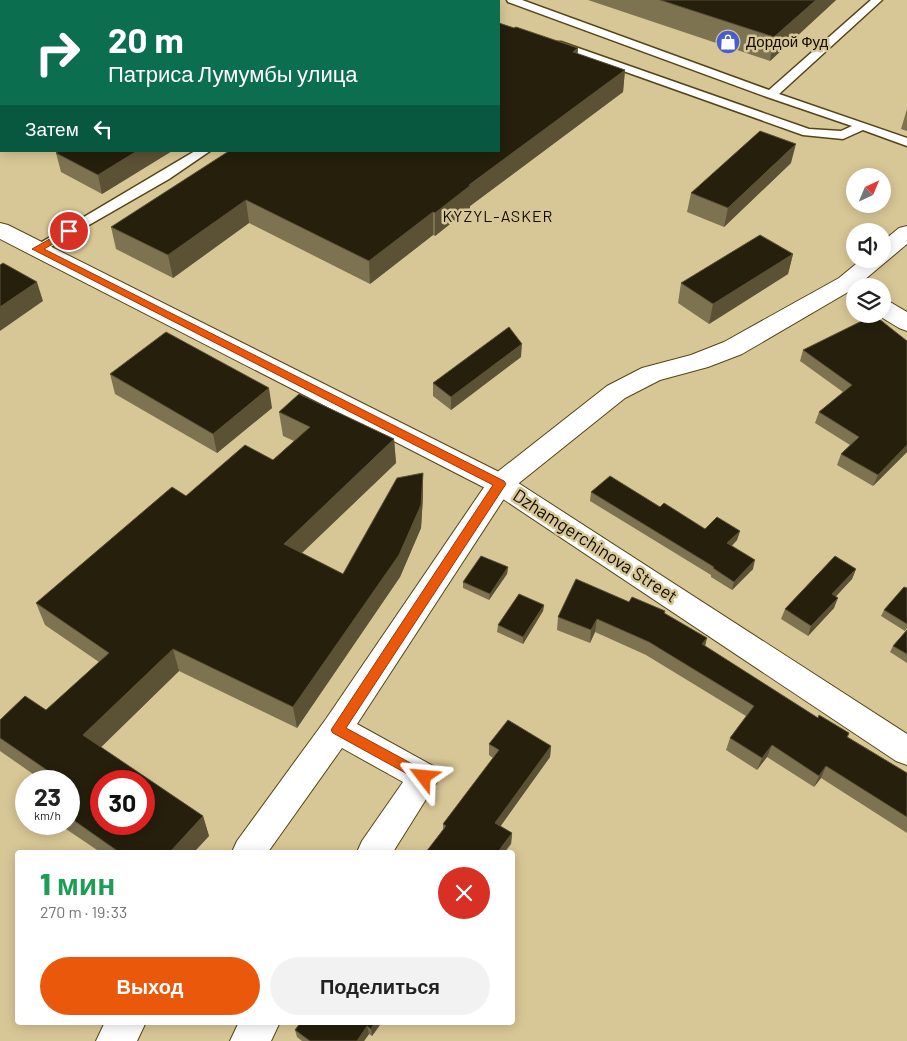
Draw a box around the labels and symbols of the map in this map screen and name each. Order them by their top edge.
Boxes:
shop icon: Дордой Фуд [715,29,741,55]
place label: Дордой Фуд [746,32,829,50]
north arrow [846,168,891,212]
district label: KYZYL-ASKER [443,206,553,225]
pin [48,210,90,252]
street label: Dzhamgerchinova Street [509,484,682,607]
position arrow [397,750,449,802]
speed limit sign: 30 [90,770,155,835]

